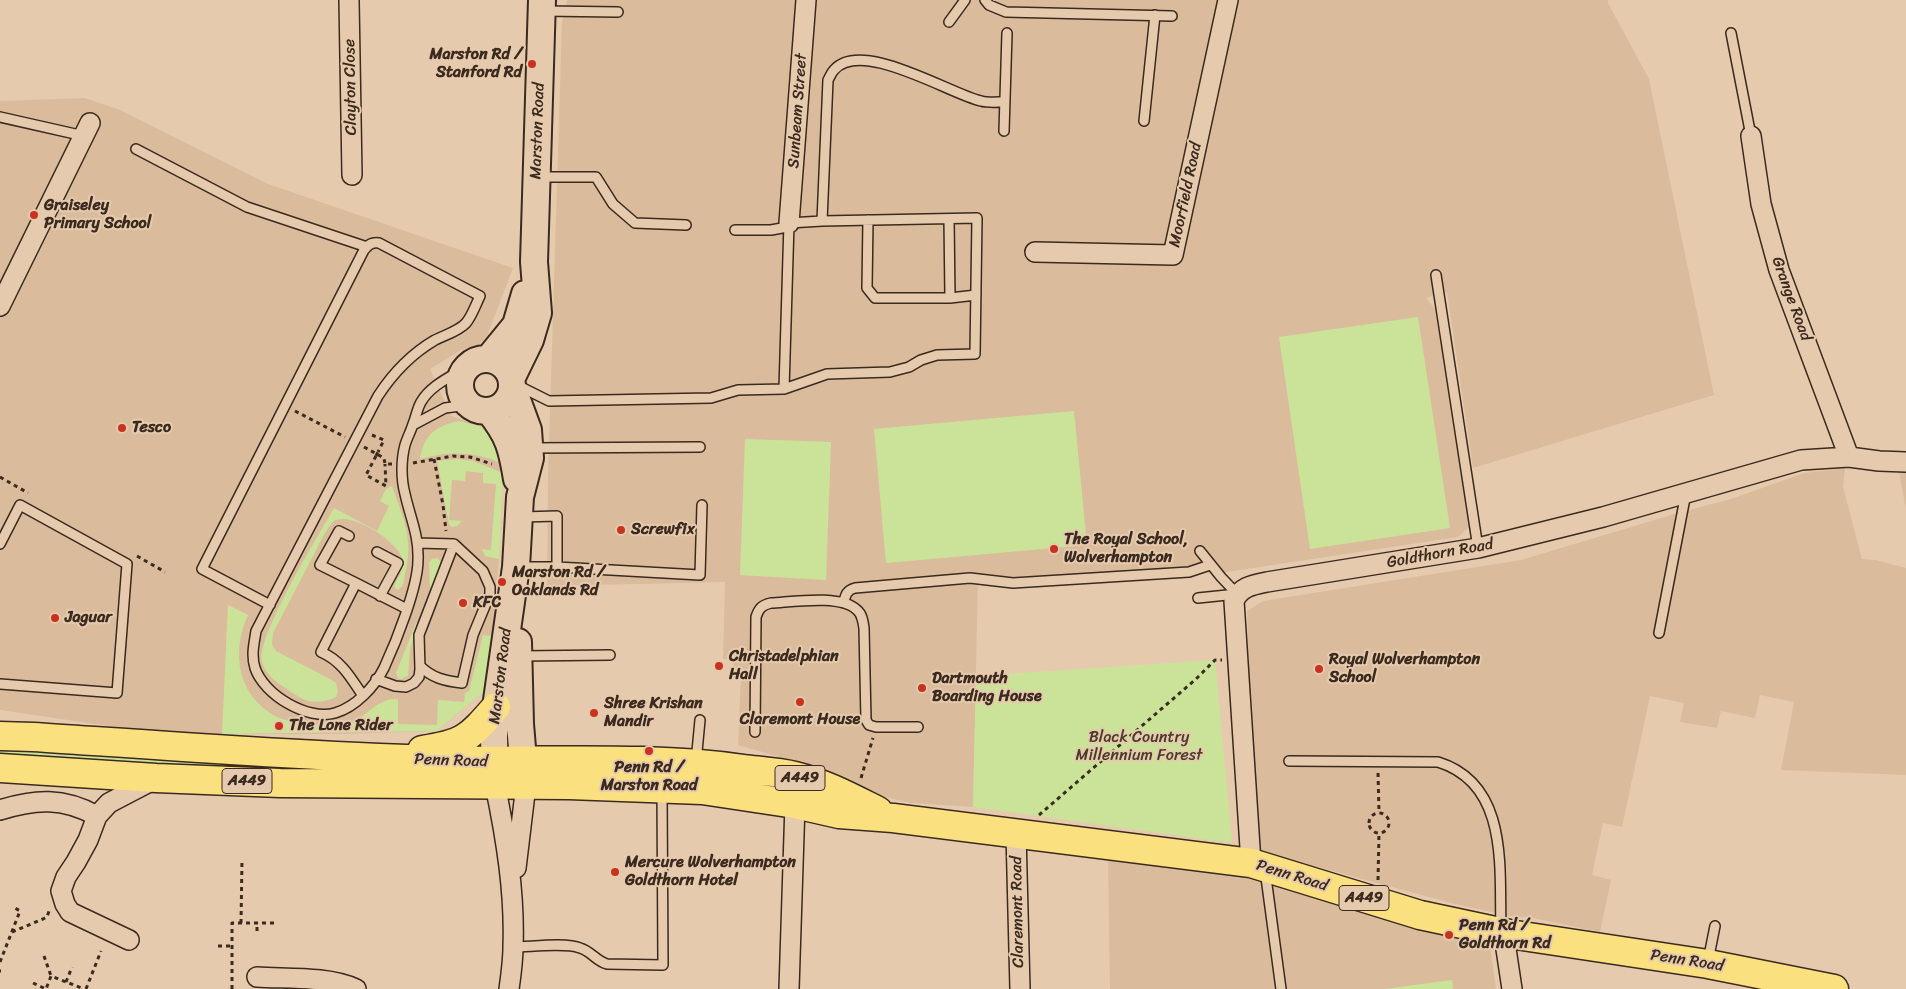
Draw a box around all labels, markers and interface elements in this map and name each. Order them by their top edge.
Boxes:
street label: Clayton Close [341,39,361,135]
place label: Marston Rd / Stanford Rd [429,45,522,83]
street label: Sunbeam Street [784,53,812,169]
marker: Marston Rd / Stanford Rd [526,58,538,70]
street label: Marston Road [527,82,549,180]
street label: Moorfield Road [1165,141,1207,249]
place label: Graiseley Primary School [44,196,151,234]
marker: Graiseley Primary School [28,209,40,221]
street label: Grange Road [1767,254,1815,344]
place label: Tesco [132,418,171,438]
marker: Tesco [116,422,128,434]
place label: Screwfix [631,520,695,540]
marker: Screwfix [615,524,627,536]
place label: The Royal School, Wolverhampton [1064,530,1188,568]
street label: Goldthorn Road [1385,535,1495,573]
marker: The Royal School, Wolverhampton [1048,543,1060,555]
place label: Marston Rd / Oaklands Rd [512,563,605,601]
marker: Marston Rd / Oaklands Rd [496,576,508,588]
place label: KFC [473,593,501,613]
marker: KFC [457,597,469,609]
place label: Jaguar [65,608,112,628]
marker: Jaguar [49,612,61,624]
street label: Marston Road [486,627,516,725]
place label: Christadelphian Hall [729,647,839,685]
place label: Royal Wolverhampton School [1329,650,1480,688]
marker: Christadelphian Hall [713,660,725,672]
marker: Royal Wolverhampton School [1313,663,1325,675]
place label: Dartmouth Boarding House [932,669,1042,707]
marker: Dartmouth Boarding House [916,682,928,694]
place label: Shree Krishan Mandir [604,694,703,732]
marker: Claremont House [794,696,806,708]
marker: Shree Krishan Mandir [588,707,600,719]
place label: Claremont House [740,710,860,730]
place label: The Lone Rider [289,716,393,736]
marker: The Lone Rider [273,720,285,732]
park label: Black Country Millennium Forest [1075,728,1203,766]
marker: Penn Rd / Marston Road [643,745,655,757]
street label: Penn Road [414,750,488,772]
place label: Penn Rd / Marston Road [601,758,697,796]
road number: A449 [775,766,825,790]
road number: A449 [222,768,272,794]
place label: Mercure Wolverhampton Goldthorn Hotel [625,853,796,891]
street label: Claremont Road [1007,856,1029,968]
street label: Penn Road [1254,856,1330,896]
marker: Mercure Wolverhampton Goldthorn Hotel [609,866,621,878]
road number: A449 [1339,886,1389,910]
place label: Penn Rd / Goldthorn Rd [1459,916,1551,954]
marker: Penn Rd / Goldthorn Rd [1443,929,1455,941]
street label: Penn Road [1649,946,1725,976]

